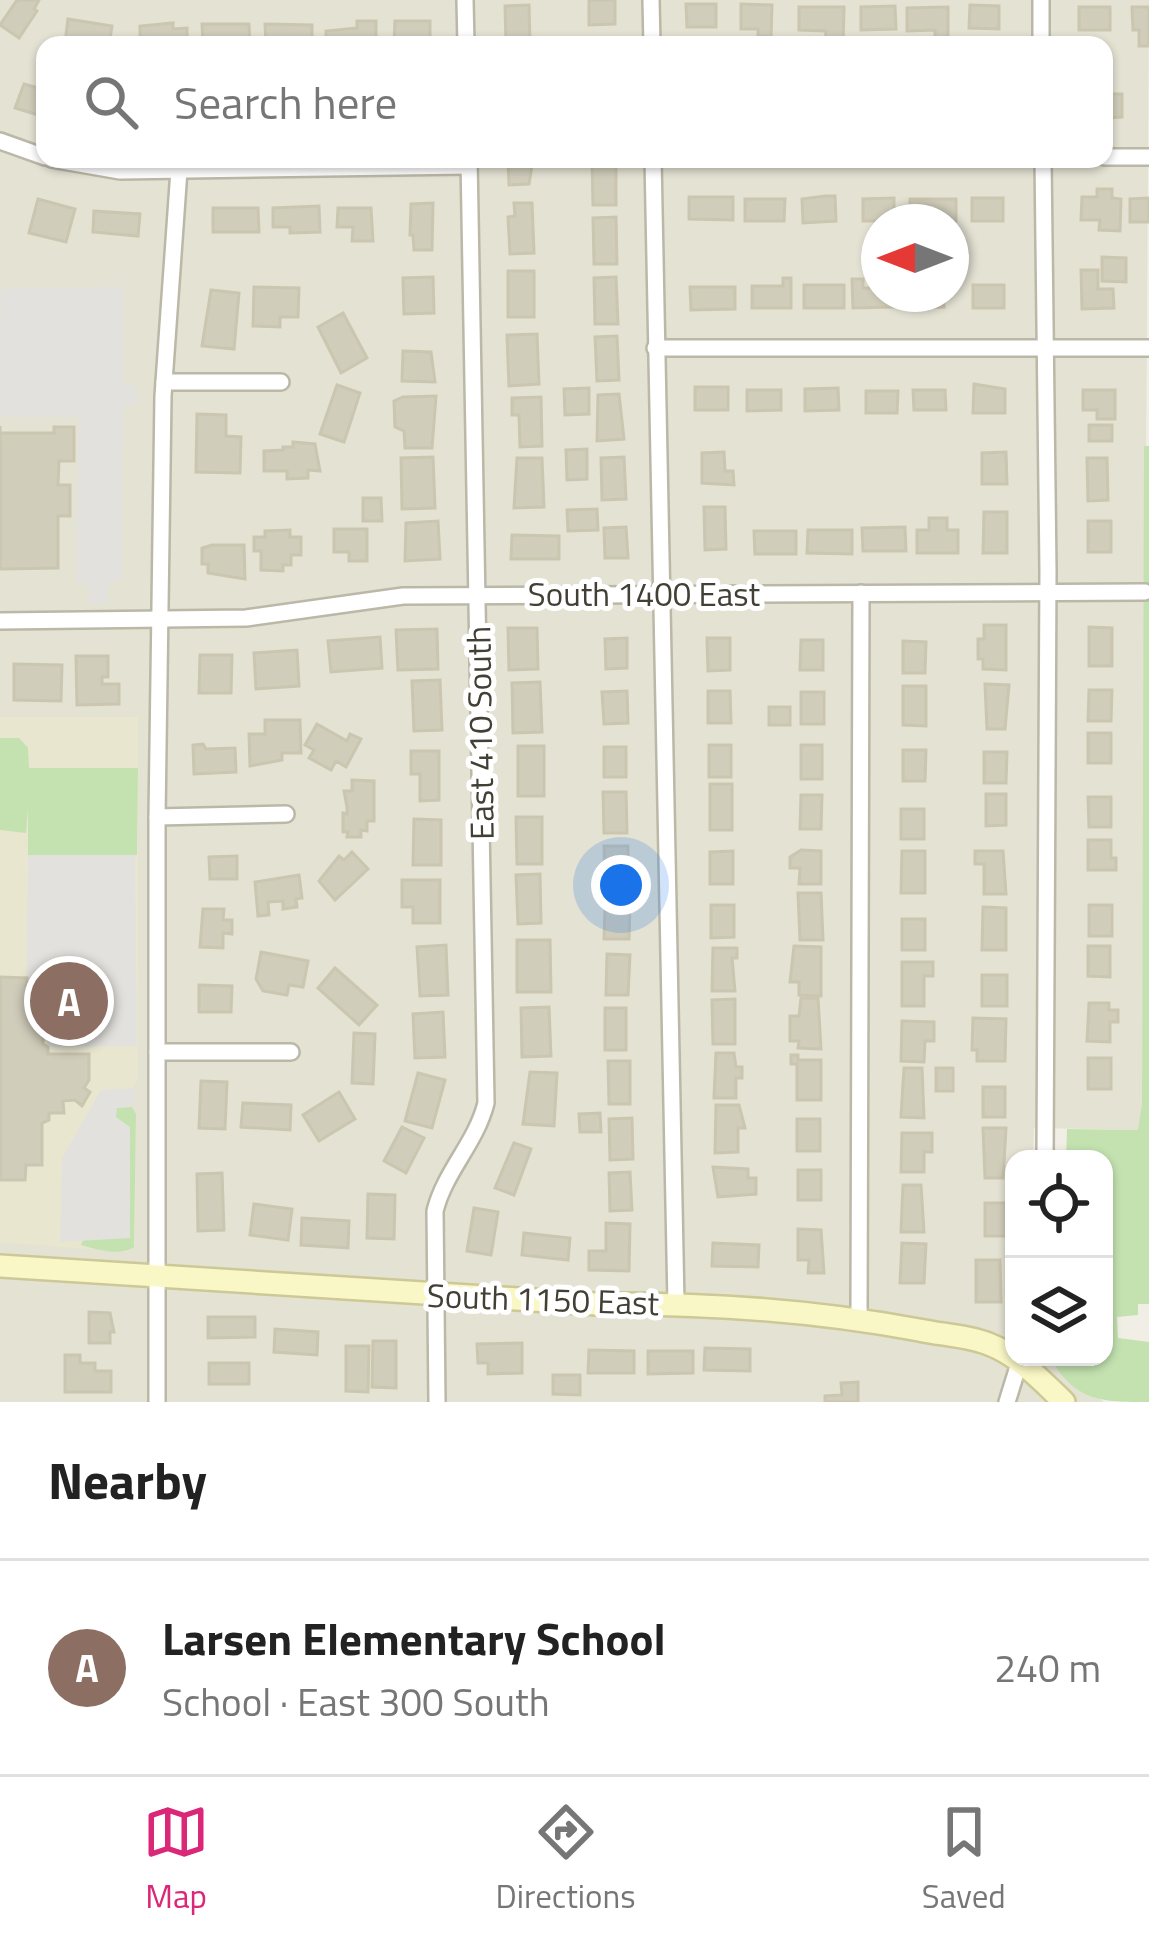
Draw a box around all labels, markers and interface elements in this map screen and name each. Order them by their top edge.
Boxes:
search box [36,36,1113,168]
text: Search here [174,68,397,136]
icon: search [78,69,144,135]
north arrow [861,204,969,312]
street label: South 1400 East [528,569,761,619]
street label: East 410 South [453,626,507,840]
your location [591,855,651,915]
pin: A [30,956,108,1046]
map controls [1005,1150,1113,1366]
button: locate [1005,1150,1113,1258]
button: layers [1005,1258,1113,1366]
street label: South 1150 East [426,1270,660,1328]
text: Nearby [48,1441,207,1519]
text: Larsen Elementary School [162,1604,666,1672]
text: A [75,1638,99,1697]
text: 240 m [994,1638,1101,1697]
text: School · East 300 South [162,1672,550,1731]
tab: Map [143,1799,209,1921]
tab: Directions [496,1799,635,1921]
tab: Saved [922,1799,1006,1921]

